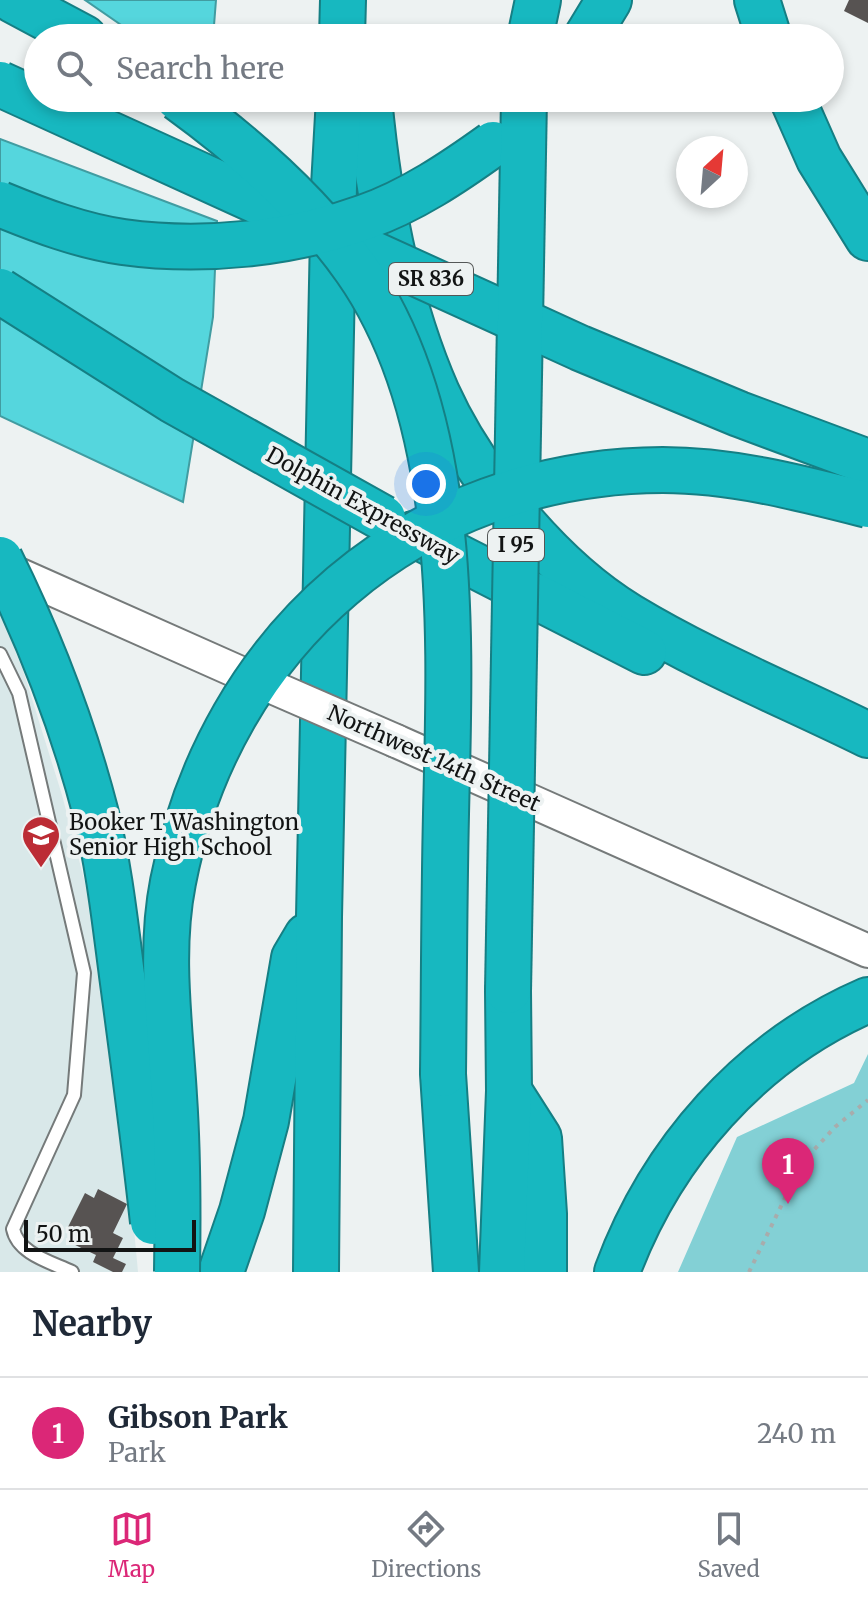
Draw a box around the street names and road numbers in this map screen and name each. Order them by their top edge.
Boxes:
road number: SR 836 [389,263,473,295]
street label: Dolphin Expressway [261,440,465,570]
road number: I 95 [488,529,544,561]
street label: Northwest 14th Street [323,698,545,818]

